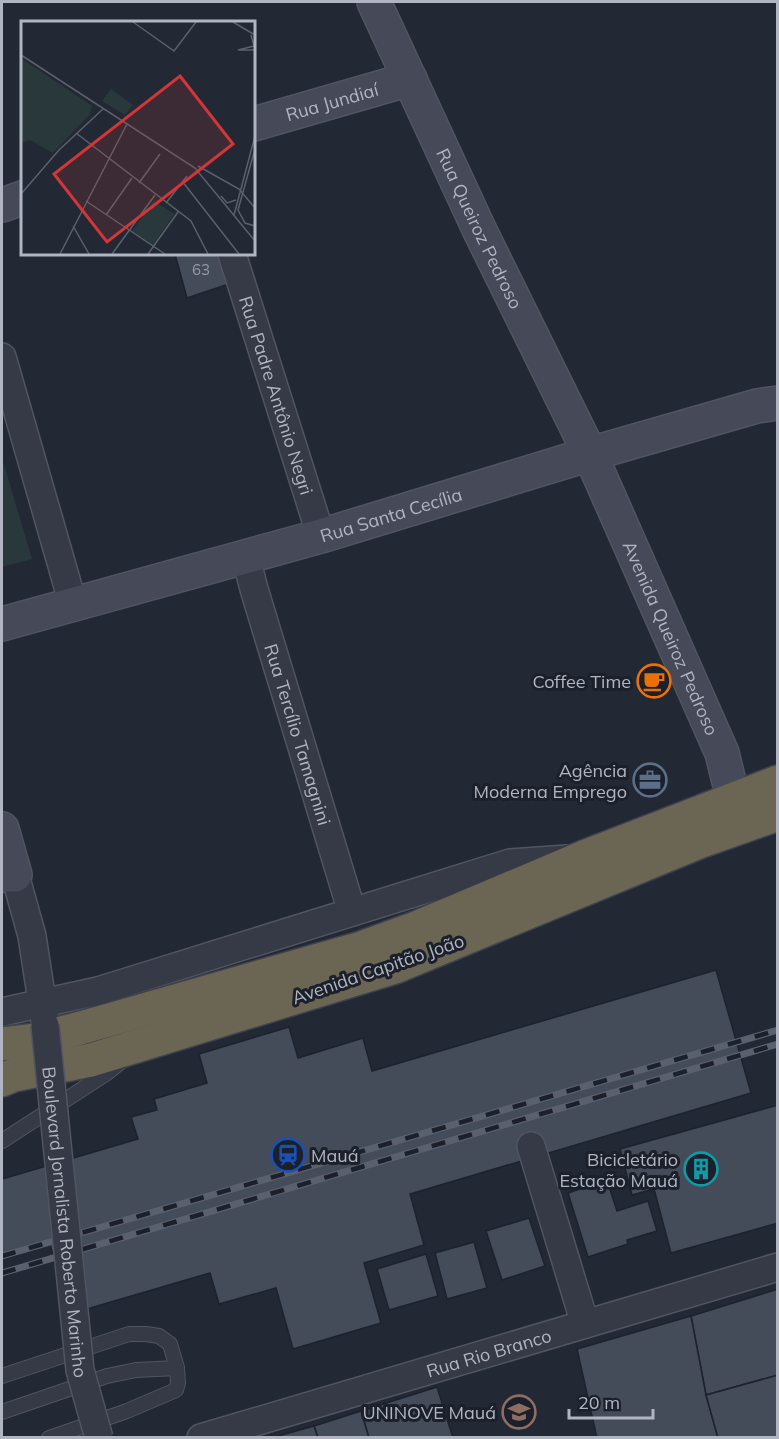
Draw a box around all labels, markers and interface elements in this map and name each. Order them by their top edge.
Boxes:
inset map [21,21,255,255]
street label: Rua Jundiaí [283,77,383,126]
street label: Rua Queiroz Pedroso [432,145,528,313]
house number: 63 [192,260,210,279]
street label: Rua Padre Antônio Negri [234,293,319,497]
street label: Rua Santa Cecília [317,482,465,547]
street label: Avenida Queiroz Pedroso [618,537,724,739]
street label: Rua Tercílio Tamagnini [260,641,337,828]
cafe icon: Coffee Time [636,663,672,699]
place label: Coffee Time [532,670,631,693]
place label: Agência Moderna Emprego [474,759,627,803]
office icon: Agência Moderna Emprego [632,762,668,798]
street label: Avenida Capitão João [289,929,467,1009]
street label: Boulevard Jornalista Roberto Marinho [38,1065,93,1380]
station icon: Mauá [270,1137,306,1173]
place label: Mauá [311,1144,358,1167]
place label: Bicicletário Estação Mauá [560,1148,678,1192]
building icon: Bicicletário Estação Mauá [683,1151,719,1187]
street label: Rua Rio Branco [423,1323,554,1382]
scale bar [569,1382,653,1420]
text: 20 m [578,1391,620,1414]
school or university icon: UNINOVE Mauá [501,1394,537,1430]
place label: UNINOVE Mauá [362,1401,496,1424]

